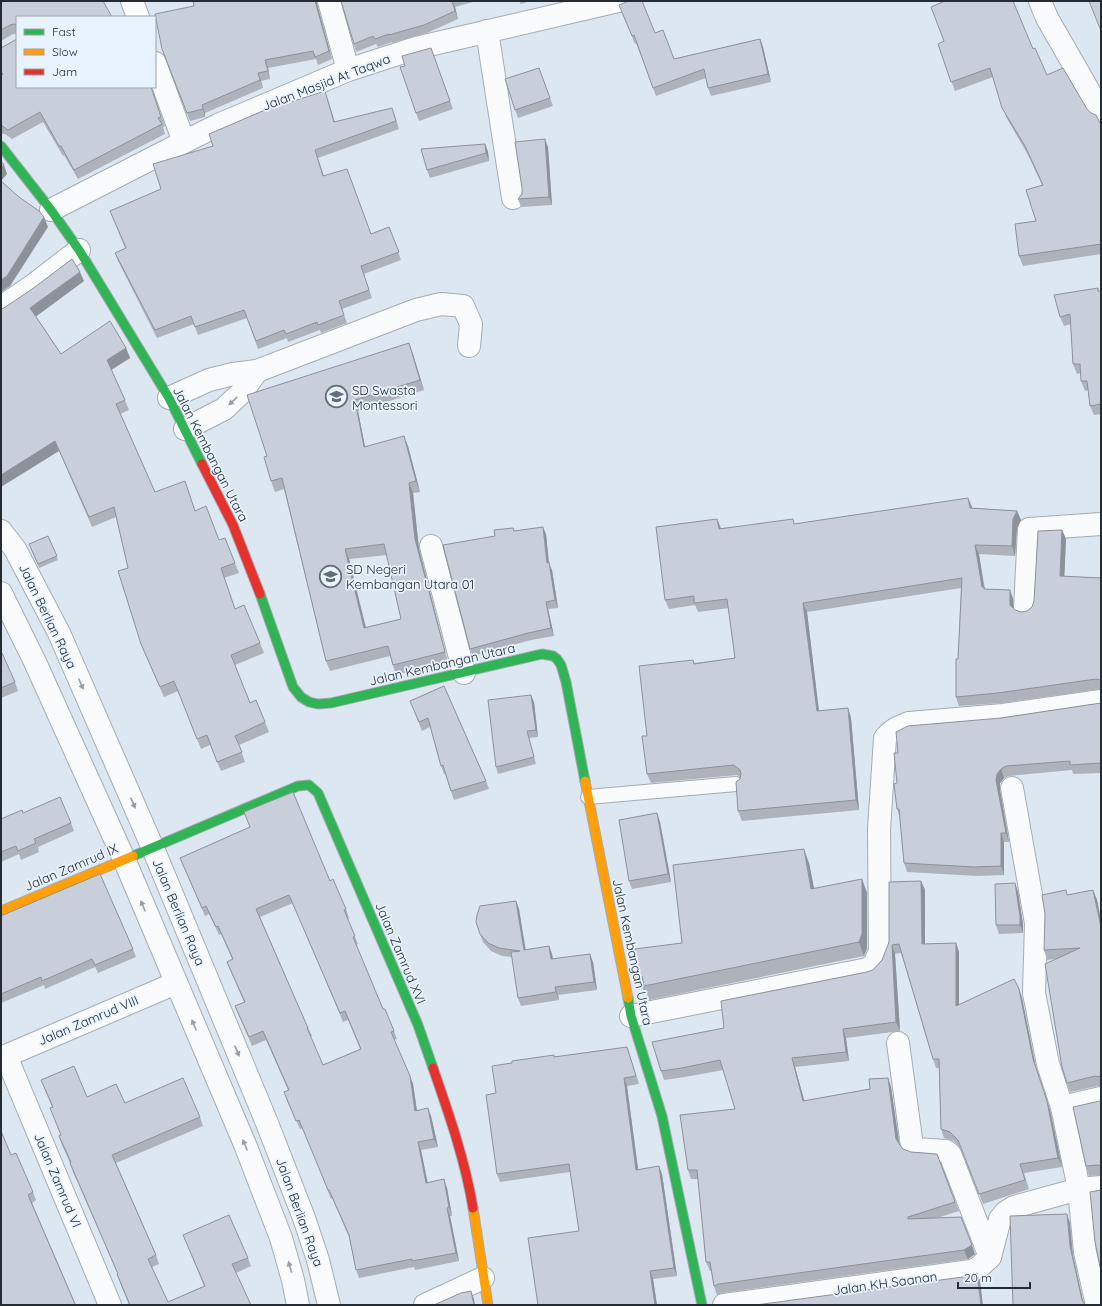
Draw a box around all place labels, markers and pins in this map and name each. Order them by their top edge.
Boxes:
place label: SD Swasta Montessori [352,382,418,413]
school or university icon: SD Swasta Montessori [324,384,350,410]
place label: SD Negeri Kembangan Utara 01 [346,561,474,592]
school or university icon: SD Negeri Kembangan Utara 01 [317,563,343,589]

